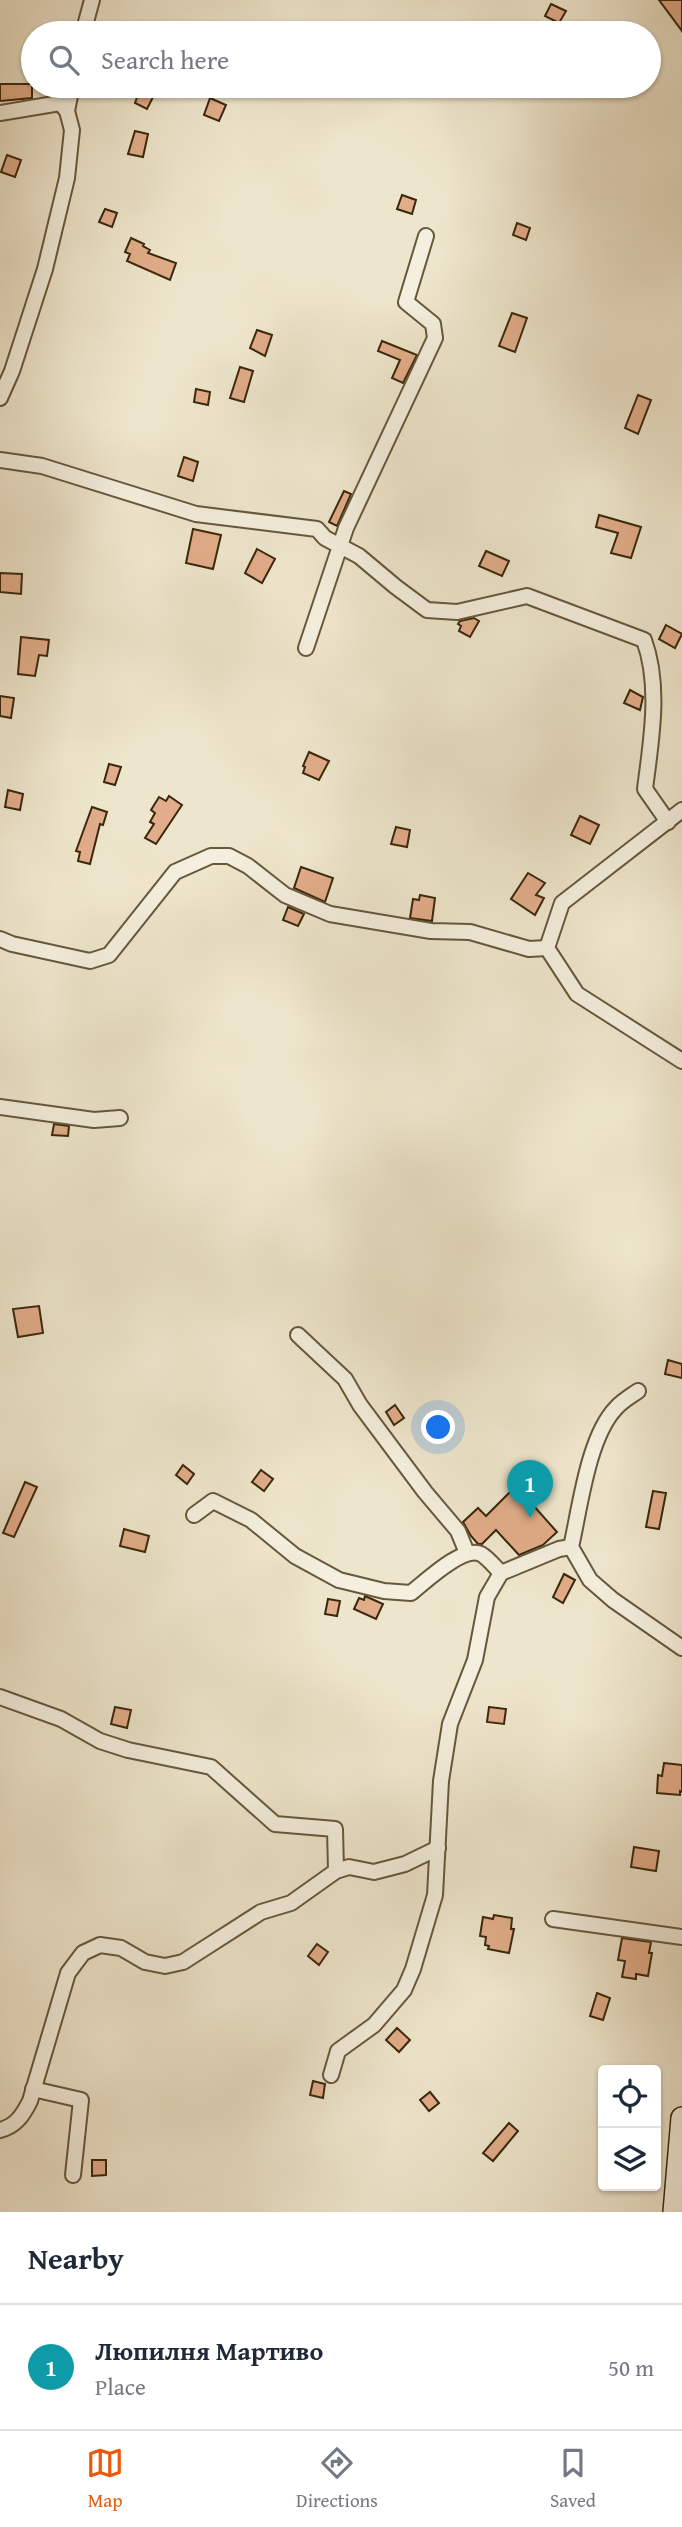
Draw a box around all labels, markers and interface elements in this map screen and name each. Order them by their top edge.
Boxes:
search box [21,21,661,98]
text: Search here [101,40,229,79]
icon: search [45,41,83,79]
your location [421,1410,455,1444]
pin: 1 [507,1460,553,1518]
map controls [598,2065,661,2191]
button: locate [598,2065,661,2128]
button: layers [598,2128,661,2191]
text: Nearby [28,2236,124,2280]
text: Люпилня Мартиво [95,2331,323,2370]
text: 1 [45,2351,57,2384]
text: 50 m [608,2351,654,2384]
text: Place [95,2370,146,2403]
tab: Map [86,2444,124,2514]
tab: Directions [296,2444,378,2514]
tab: Saved [550,2444,596,2514]

